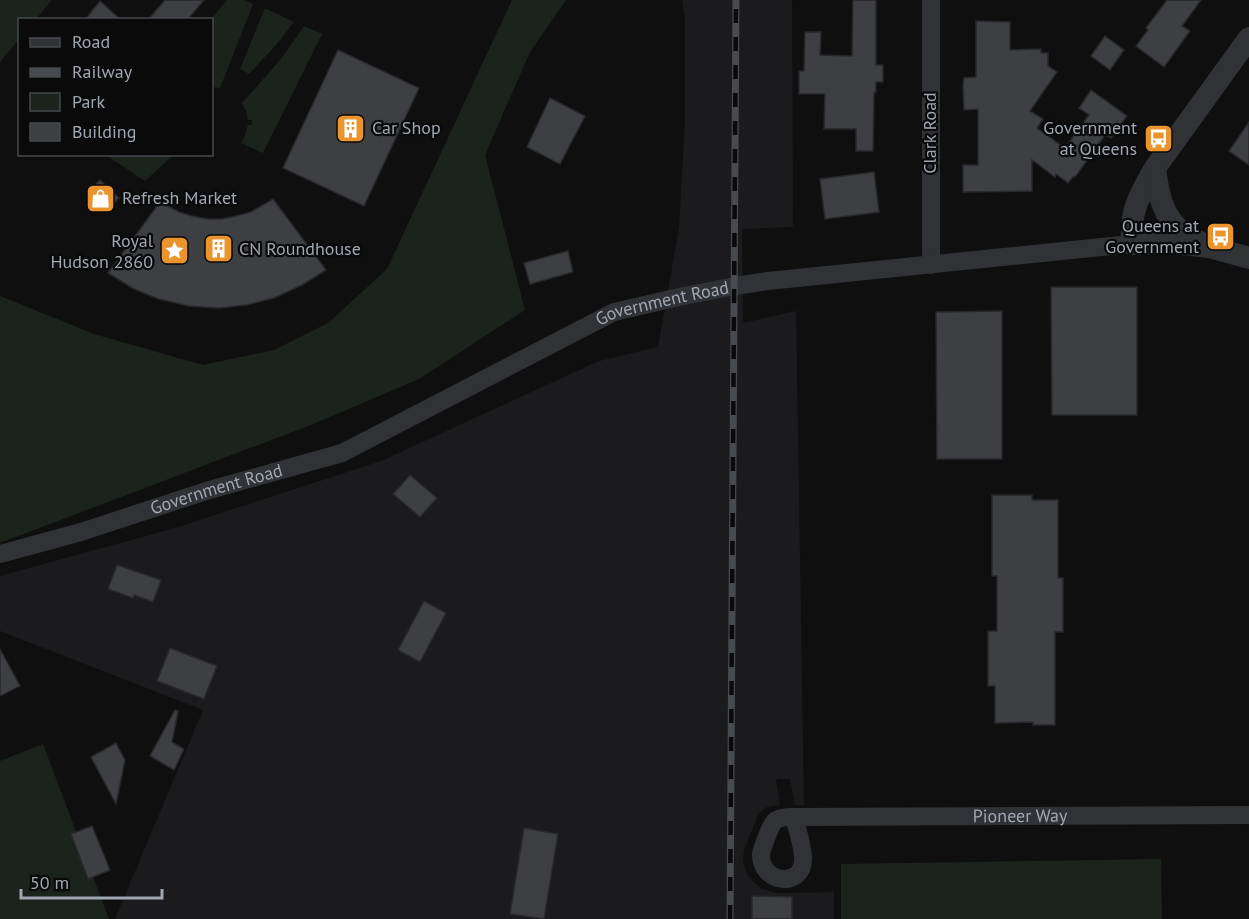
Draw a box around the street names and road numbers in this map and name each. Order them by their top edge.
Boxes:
street label: Clark Road [918,92,941,174]
street label: Government Road [591,275,731,331]
street label: Government Road [147,458,285,519]
street label: Pioneer Way [973,804,1068,827]

